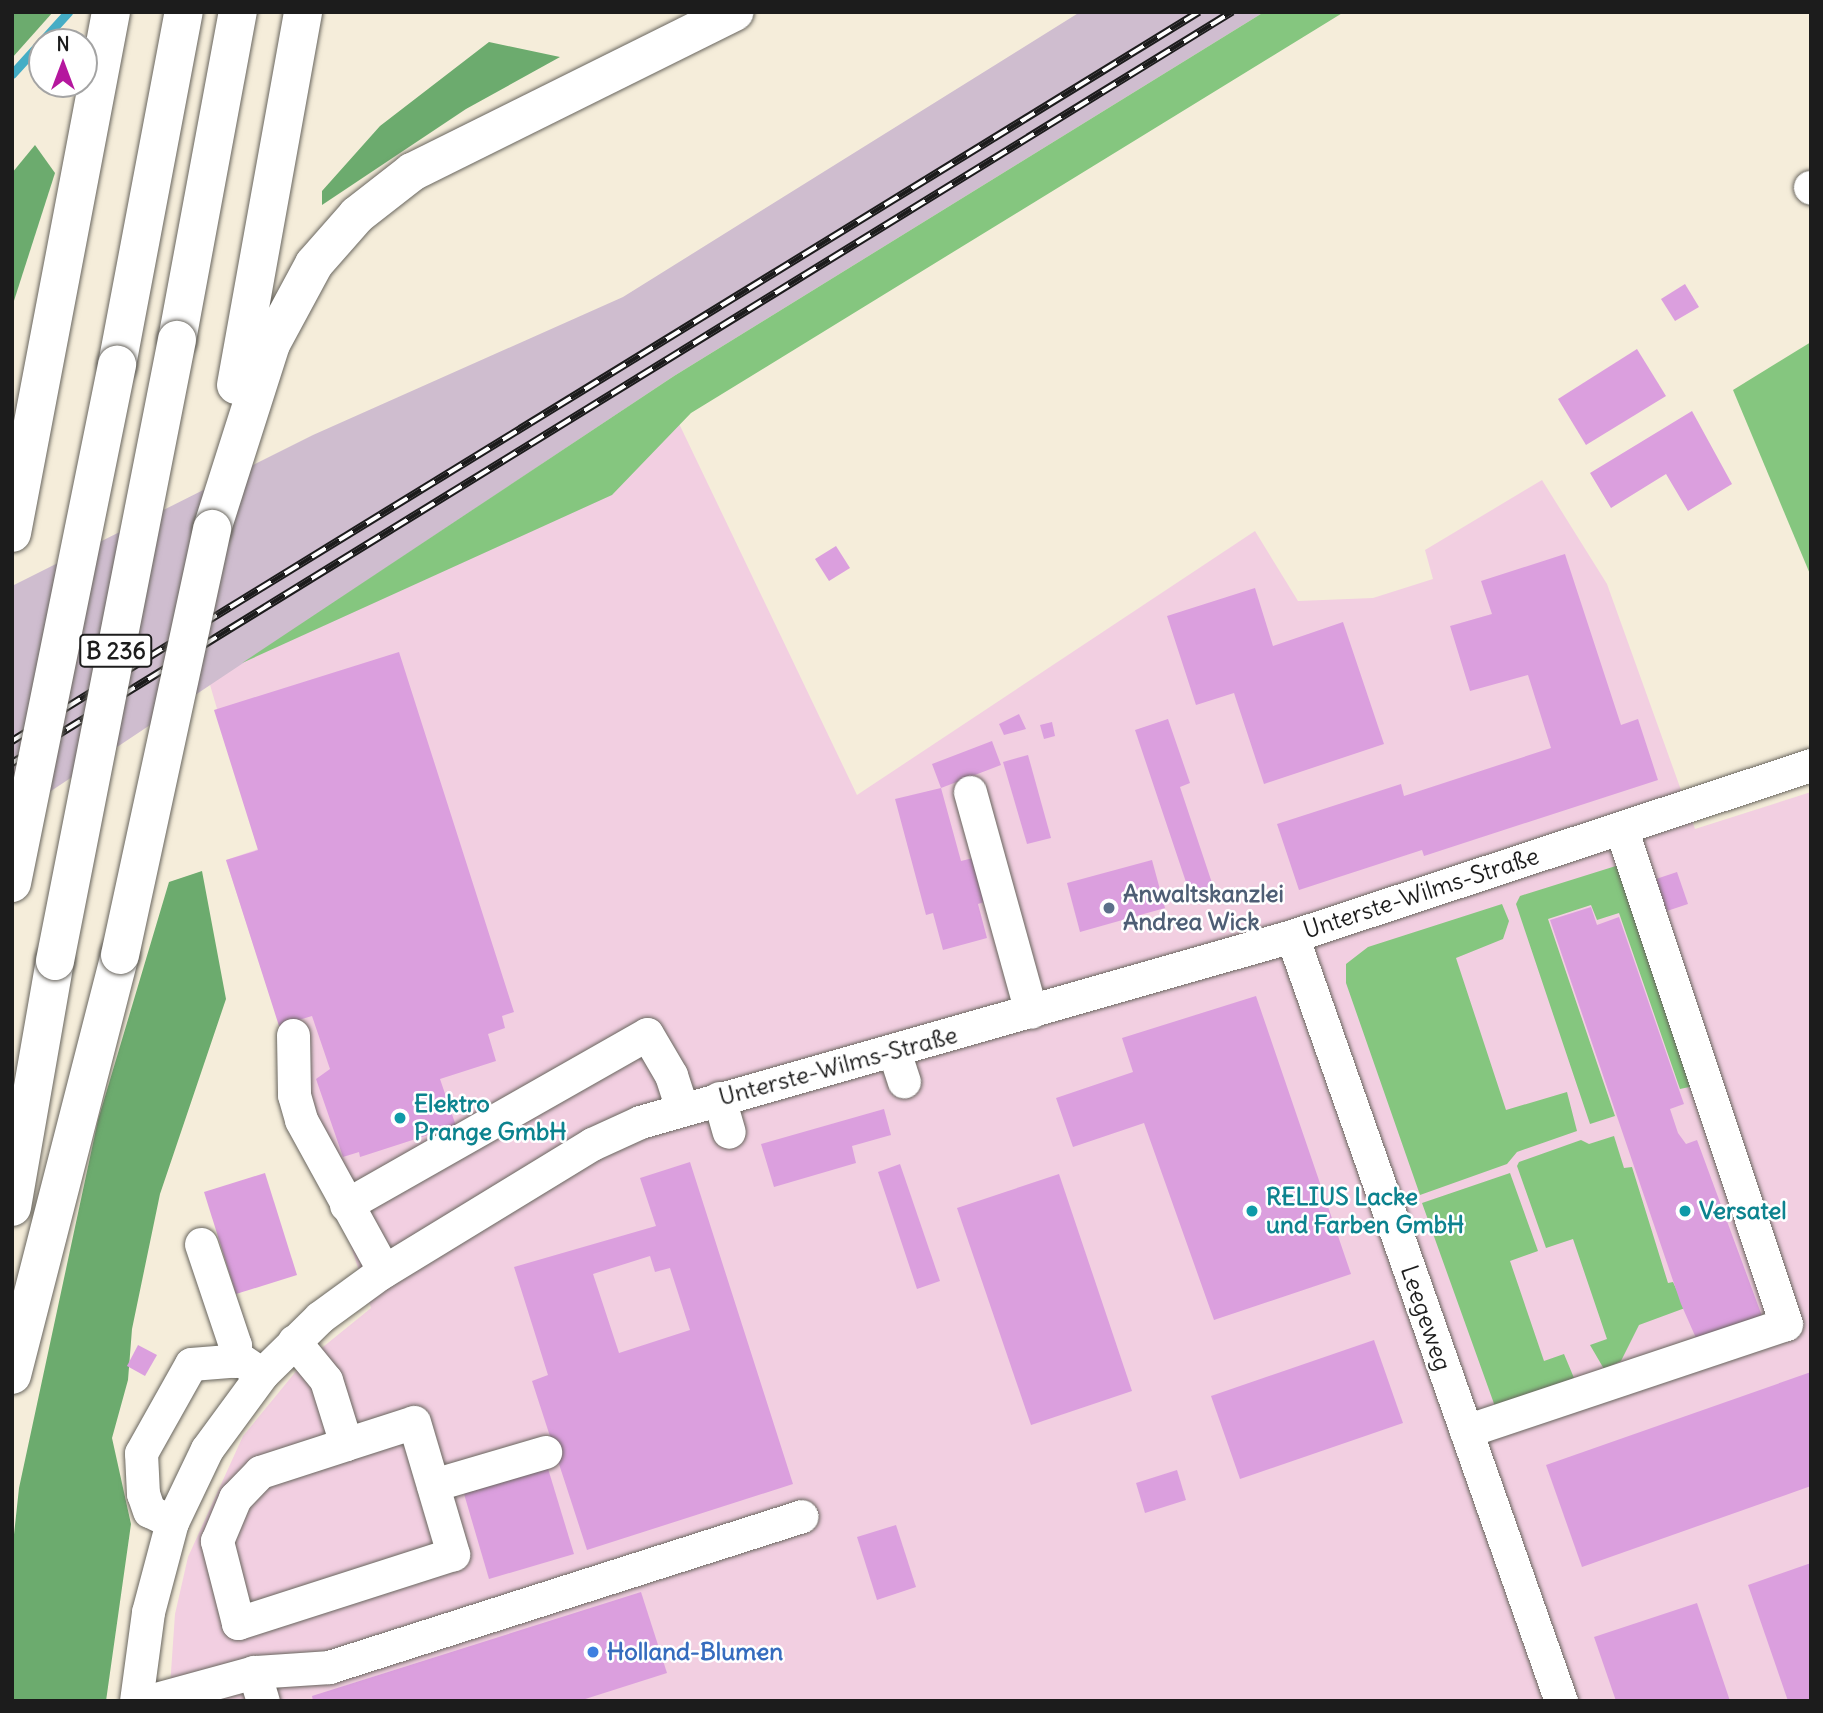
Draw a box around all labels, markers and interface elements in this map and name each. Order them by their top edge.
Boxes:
north arrow [28,28,98,98]
text: N [56,32,70,56]
road number: B 236 [79,632,153,670]
street label: Unterste-Wilms-Straße [1300,841,1542,945]
place label: Anwaltskanzlei Andrea Wick [1123,880,1284,936]
marker: Anwaltskanzlei Andrea Wick [1101,900,1117,916]
street label: Unterste-Wilms-Straße [715,1020,961,1112]
place label: Elektro Prange GmbH [414,1090,566,1146]
marker: Elektro Prange GmbH [392,1110,408,1126]
place label: RELIUS Lacke und Farben GmbH [1266,1183,1464,1239]
place label: Versatel [1699,1197,1787,1225]
marker: RELIUS Lacke und Farben GmbH [1244,1203,1260,1219]
marker: Versatel [1677,1203,1693,1219]
street label: Leegeweg [1395,1261,1457,1375]
place label: Holland-Blumen [607,1638,783,1666]
marker: Holland-Blumen [585,1644,601,1660]

